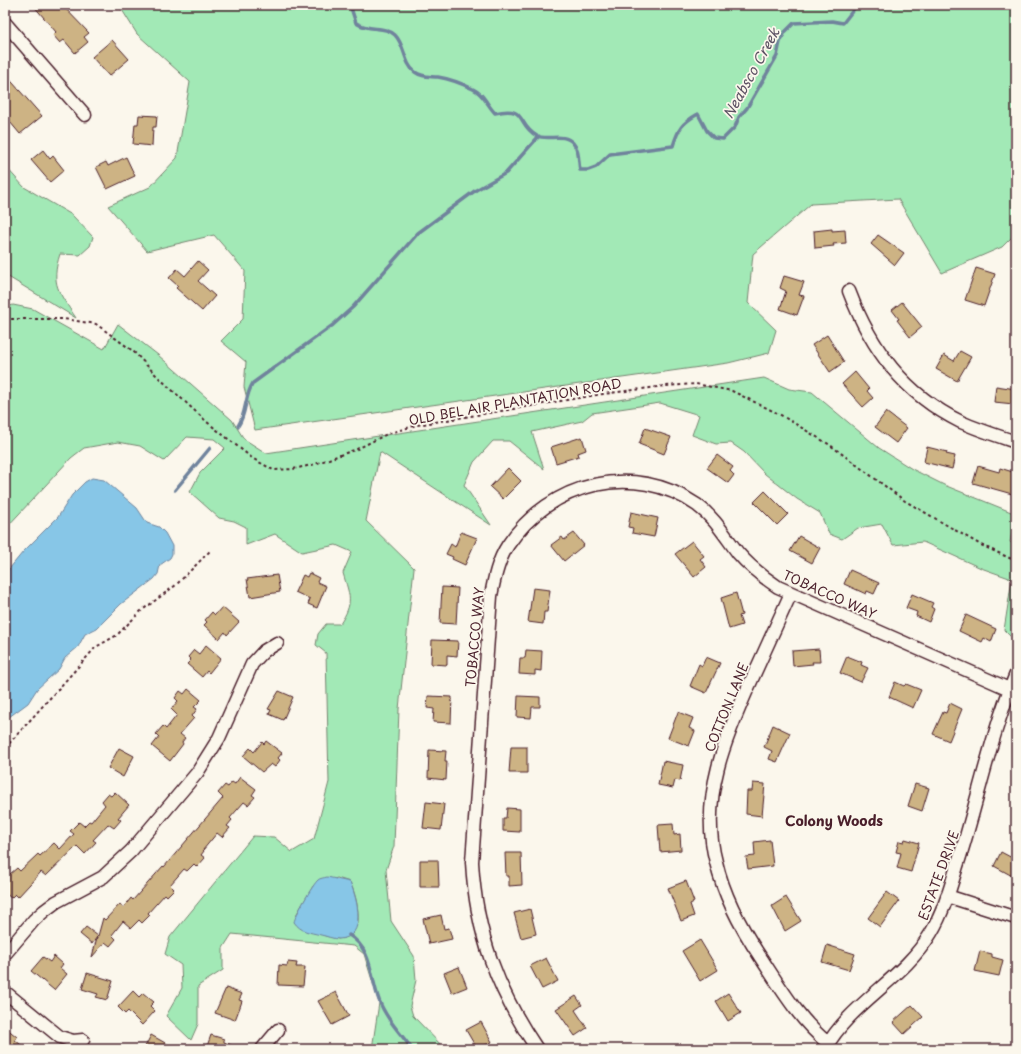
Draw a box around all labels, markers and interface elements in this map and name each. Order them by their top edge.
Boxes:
water label: Neabsco Creek [717,23,785,122]
street label: OLD BEL AIR PLANTATION ROAD [407,373,623,429]
street label: TOBACCO WAY [780,565,880,623]
street label: TOBACCO WAY [460,585,488,688]
street label: COTTON LANE [699,659,753,755]
district label: Colony Woods [785,810,883,831]
street label: ESTATE DRIVE [913,827,963,923]

